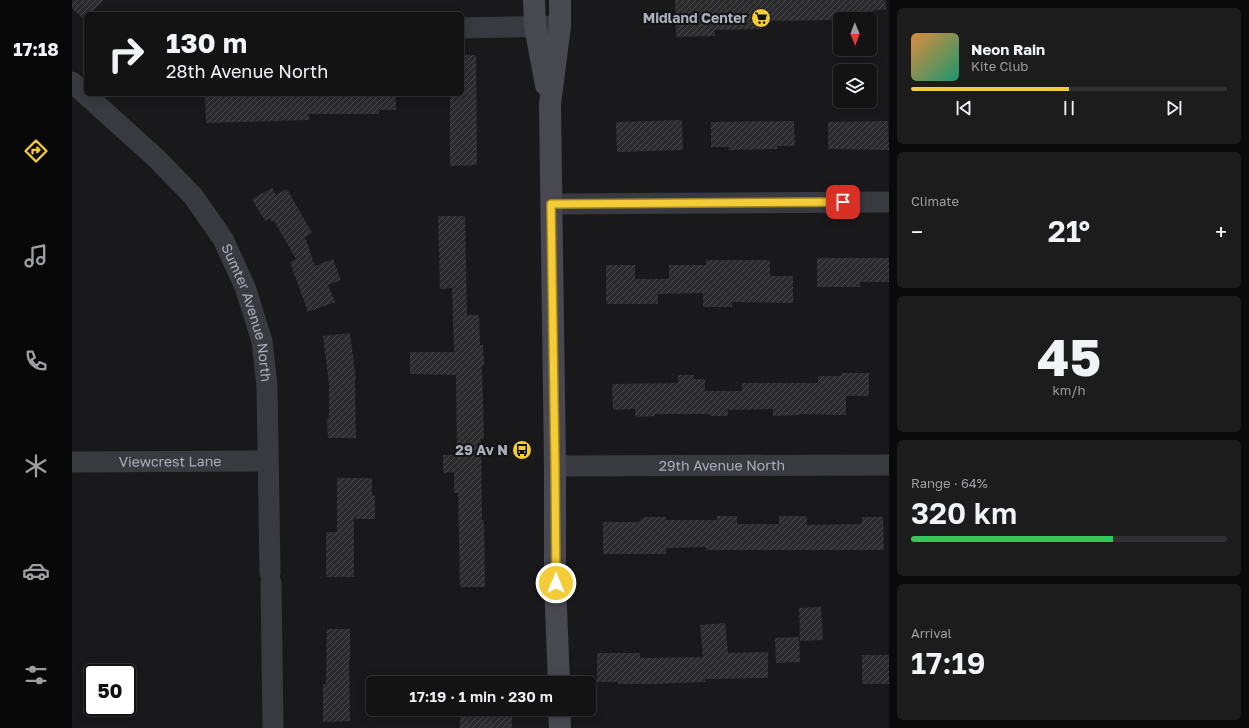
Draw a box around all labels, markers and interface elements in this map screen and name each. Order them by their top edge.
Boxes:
supermarket icon: Midland Center [750,7,772,29]
place label: Midland Center [643,9,748,26]
north arrow [833,12,877,56]
map controls [833,12,877,108]
text: 130 m [166,26,247,59]
icon: right [100,28,152,80]
text: 17:18 [13,38,59,60]
text: Neon Rain [971,40,1045,58]
text: Kite Club [971,58,1028,74]
text: 28th Avenue North [166,60,328,82]
button: layers [833,64,877,108]
icon: previous [953,97,975,119]
icon: pause [1058,97,1080,119]
icon: next [1163,97,1185,119]
icon: directions [22,137,50,165]
pin [826,185,860,219]
icon: arrive [832,191,854,213]
text: Climate [911,193,959,209]
text: 21° [1048,213,1090,249]
text: − [911,218,923,245]
text: + [1215,218,1227,245]
street label: Sumter Avenue North [218,241,275,383]
icon: music [22,242,50,270]
text: 45 [1037,325,1101,387]
icon: phone [22,347,50,375]
text: km/h [1052,382,1086,398]
bus stop icon: 29 Av N [511,439,533,461]
place label: 29 Av N [455,441,508,458]
icon: climate [22,452,50,480]
street label: Viewcrest Lane [119,452,221,470]
street label: 29th Avenue North [659,456,785,474]
text: Range · 64% [911,475,988,491]
text: 320 km [911,495,1017,531]
icon: car [22,557,50,585]
position arrow [535,562,577,604]
text: Arrival [911,625,952,641]
text: 17:19 [911,645,985,681]
icon: filters [22,661,50,689]
speed limit sign: 50 [84,664,136,716]
text: 17:19 · 1 min · 230 m [409,687,553,705]

